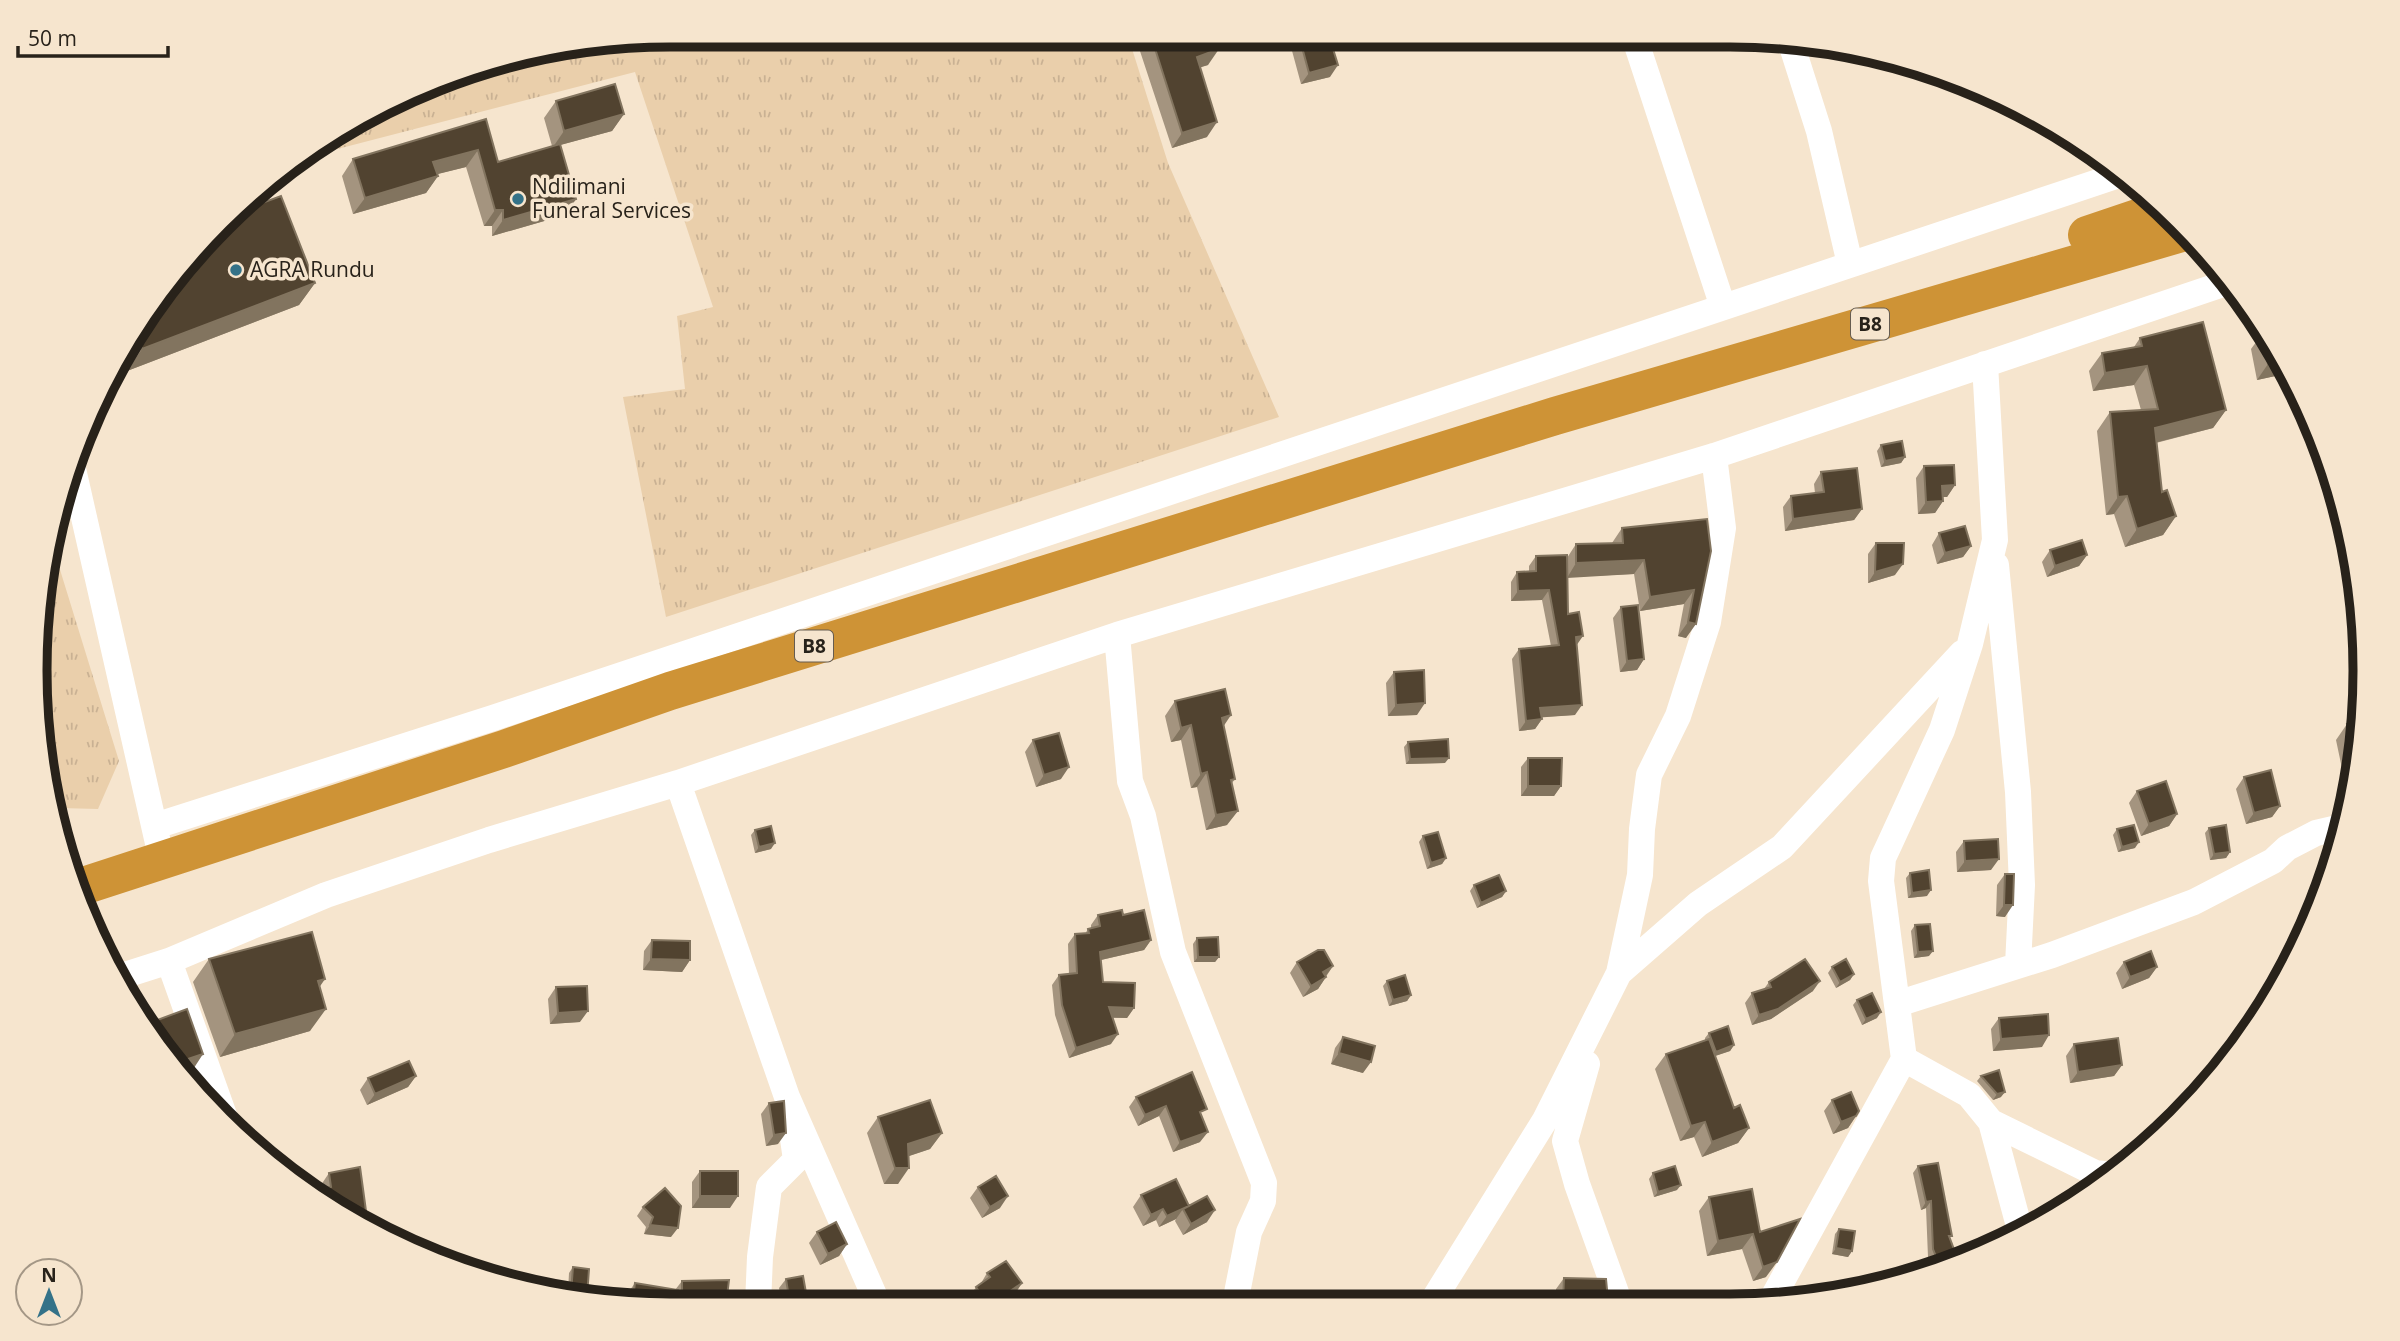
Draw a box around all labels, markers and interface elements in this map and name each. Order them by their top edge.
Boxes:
scale bar [18,14,168,58]
text: 50 m [28,24,77,52]
place label: Ndilimani Funeral Services [532,172,691,224]
marker: Ndilimani Funeral Services [510,191,526,207]
place label: AGRA Rundu [250,255,375,283]
marker: AGRA Rundu [228,262,244,278]
road number: B8 [1851,308,1889,340]
road number: B8 [795,631,833,662]
north arrow [14,1257,84,1327]
text: N [41,1262,57,1288]

